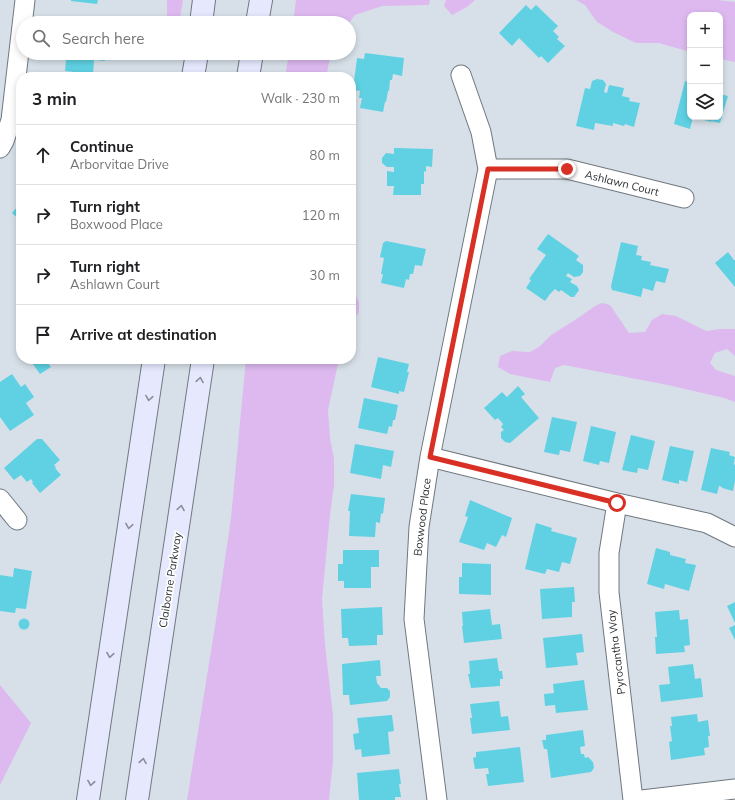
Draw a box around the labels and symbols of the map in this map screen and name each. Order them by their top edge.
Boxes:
route end [558,160,576,178]
street label: Ashlawn Court [584,167,661,199]
one-way arrow [195,377,204,383]
one-way arrow [145,394,154,401]
street label: Boxwood Place [410,477,434,557]
route start [608,494,626,512]
one-way arrow [176,505,185,511]
one-way arrow [125,523,134,529]
street label: Claiborne Parkway [156,531,184,629]
street label: Pyrocantha Way [604,609,628,695]
one-way arrow [106,652,115,658]
one-way arrow [138,758,147,765]
one-way arrow [87,780,96,786]

